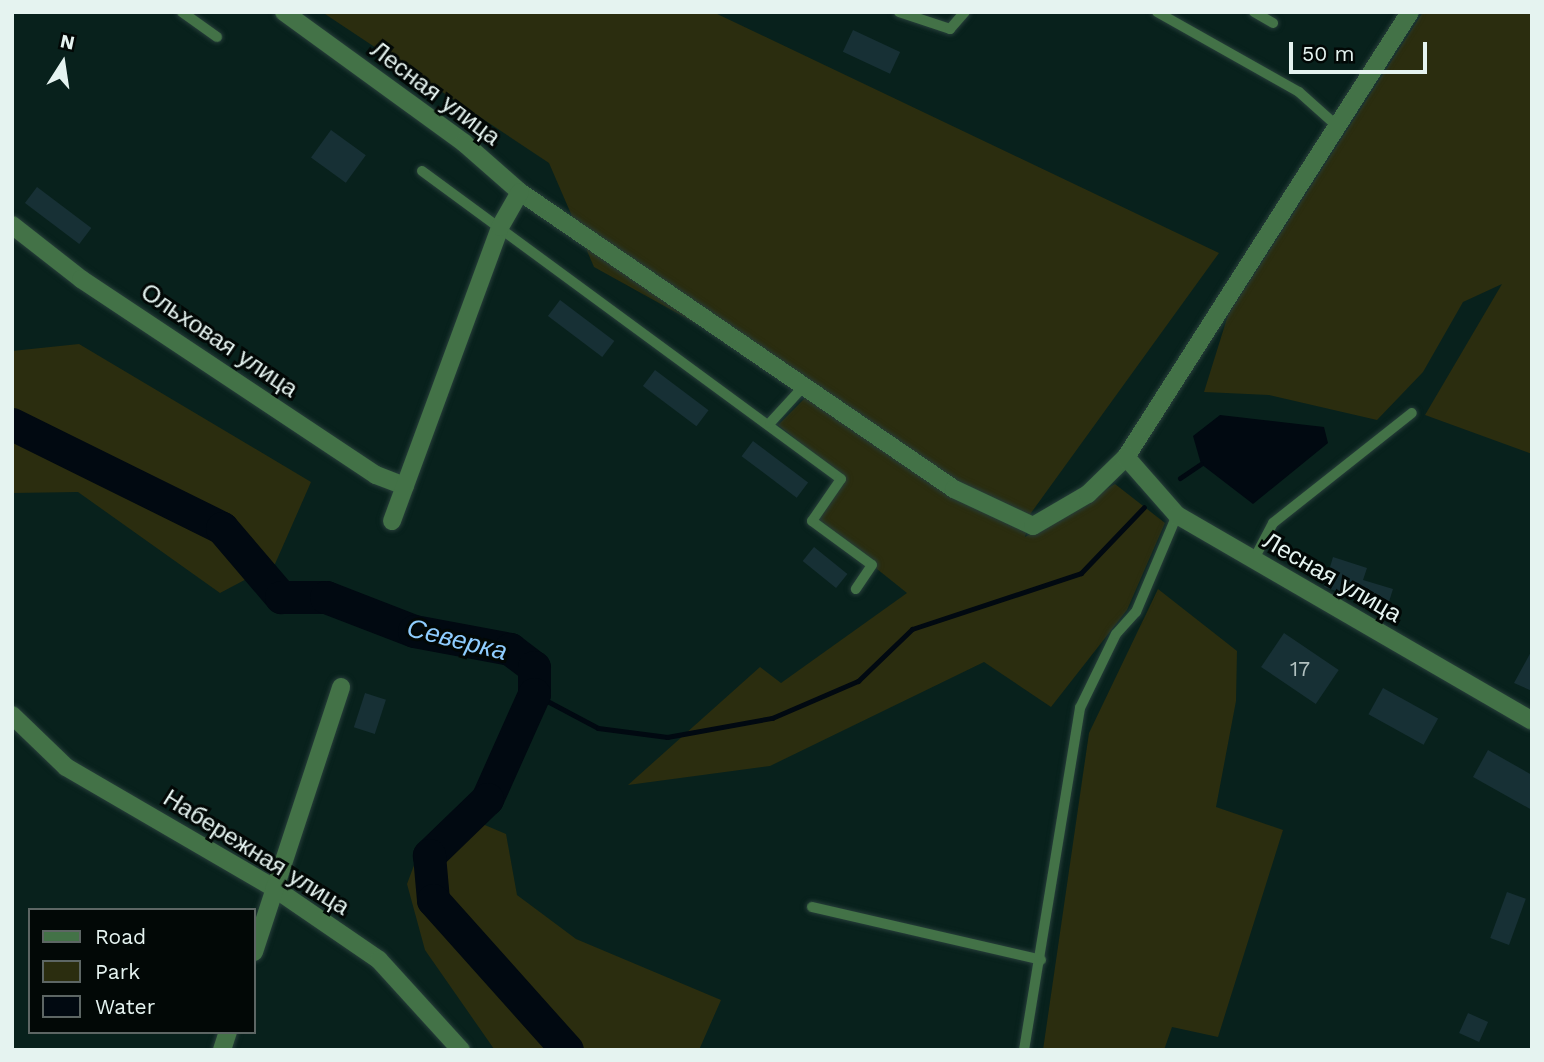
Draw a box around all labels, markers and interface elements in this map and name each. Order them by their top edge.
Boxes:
north arrow [28,28,98,98]
scale bar [1292,28,1430,72]
text: N [58,29,77,55]
street label: Лесная улица [364,36,506,152]
text: 50 m [1302,41,1354,66]
street label: Ольховая улица [135,278,303,404]
street label: Лесная улица [1258,527,1406,629]
water label: Северка [404,613,510,667]
house number: 17 [1290,656,1310,682]
street label: Набережная улица [158,784,354,922]
legend [28,908,256,1034]
text: Road [95,924,146,949]
text: Park [95,959,140,984]
text: Water [95,994,155,1019]

